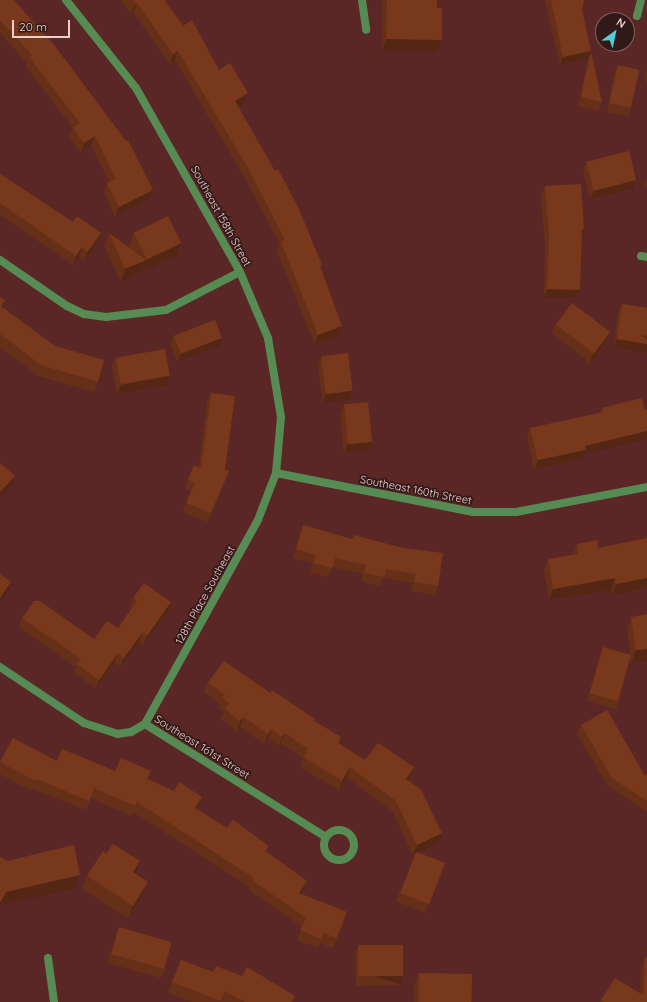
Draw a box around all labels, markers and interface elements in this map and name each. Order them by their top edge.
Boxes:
scale bar [14,12,72,38]
north arrow [595,12,635,52]
text: N [614,15,628,31]
text: 20 m [19,19,47,34]
street label: Southeast 158th Street [188,163,254,269]
street label: Southeast 160th Street [359,473,473,507]
street label: 128th Place Southeast [172,543,238,647]
street label: Southeast 161st Street [152,712,252,782]

